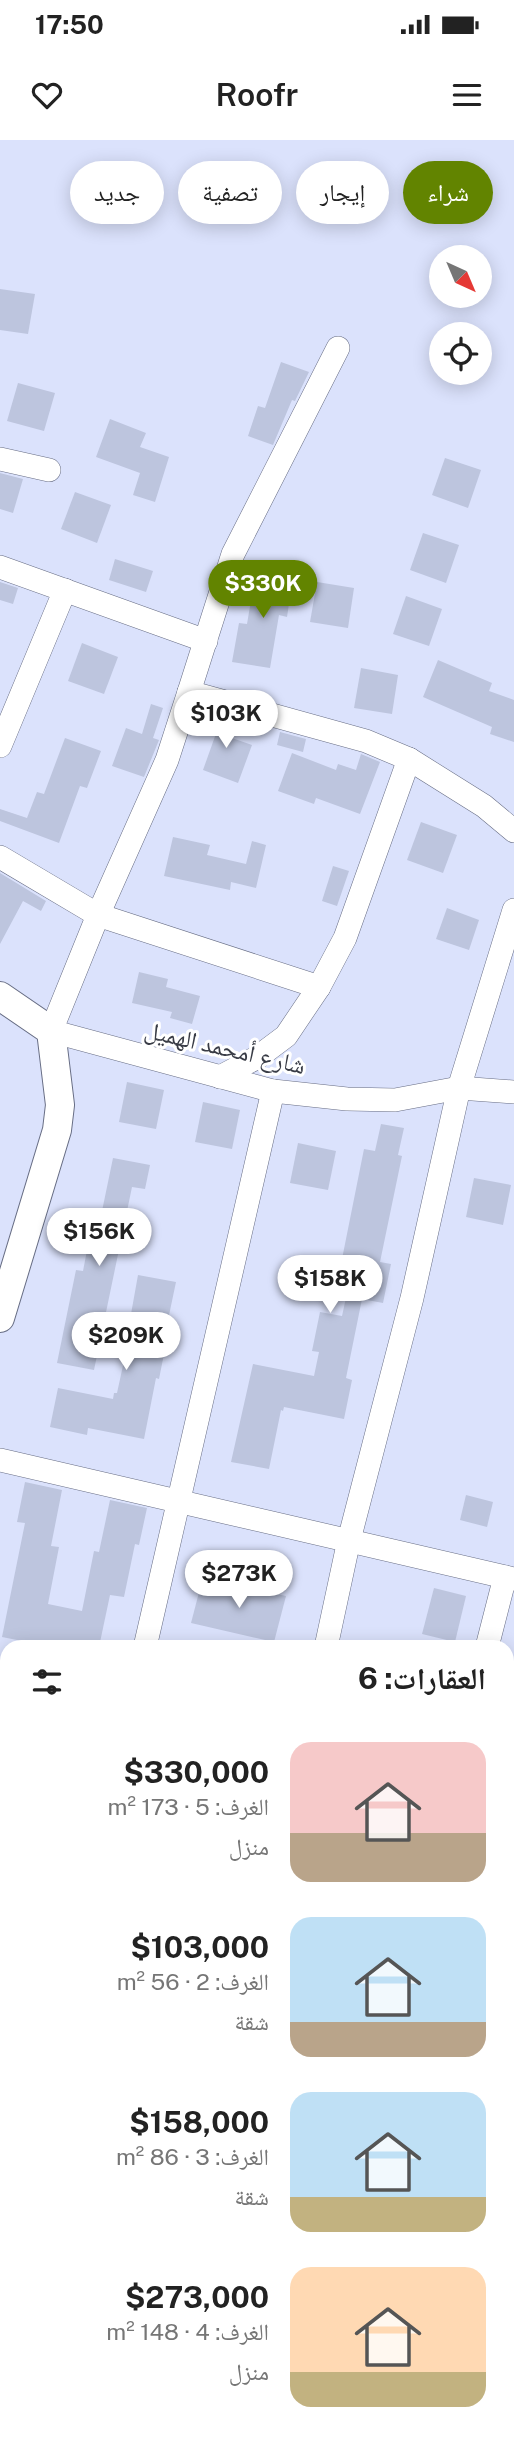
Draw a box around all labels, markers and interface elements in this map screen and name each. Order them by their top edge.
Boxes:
text: 17:50 [35,9,104,40]
icon: heart [28,76,66,114]
text: Roofr [216,76,299,113]
icon: menu [448,76,486,114]
chip: جديد [70,161,164,224]
chip: تصفية [178,161,282,224]
chip: إيجار [296,161,389,224]
chip: شراء [403,161,493,224]
north arrow [429,245,492,308]
map controls [429,245,492,385]
button: locate [429,322,492,385]
pin: $330K [214,560,312,620]
text: $330K [224,569,302,596]
pin: $103K [177,690,275,750]
text: $103K [190,699,262,726]
street label: شارع أمحمد الهميل [142,1015,308,1081]
pin: $156K [50,1208,148,1268]
text: $156K [63,1217,135,1244]
pin: $158K [281,1256,379,1315]
text: $158K [294,1264,366,1291]
pin: $209K [77,1312,175,1372]
text: $209K [88,1321,164,1348]
pin: $273K [190,1550,288,1610]
text: $273K [201,1559,277,1586]
text: العقارات: 6 [358,1660,486,1696]
icon: filters [28,1663,66,1701]
text: $330,000 [123,1754,269,1790]
icon: home [346,1770,430,1854]
text: الغرف: 5 · 173 m² [108,1793,269,1820]
text: منزل [229,1833,269,1860]
text: $103,000 [130,1929,269,1965]
icon: home [346,1945,430,2029]
text: الغرف: 2 · 56 m² [117,1968,269,1995]
text: شقة [235,2008,269,2035]
text: $158,000 [129,2104,269,2140]
icon: home [346,2120,430,2204]
text: الغرف: 3 · 86 m² [116,2143,269,2170]
text: شقة [235,2183,269,2210]
text: $273,000 [125,2279,269,2315]
icon: home [346,2295,430,2379]
text: الغرف: 4 · 148 m² [106,2318,269,2345]
text: منزل [229,2358,269,2385]

